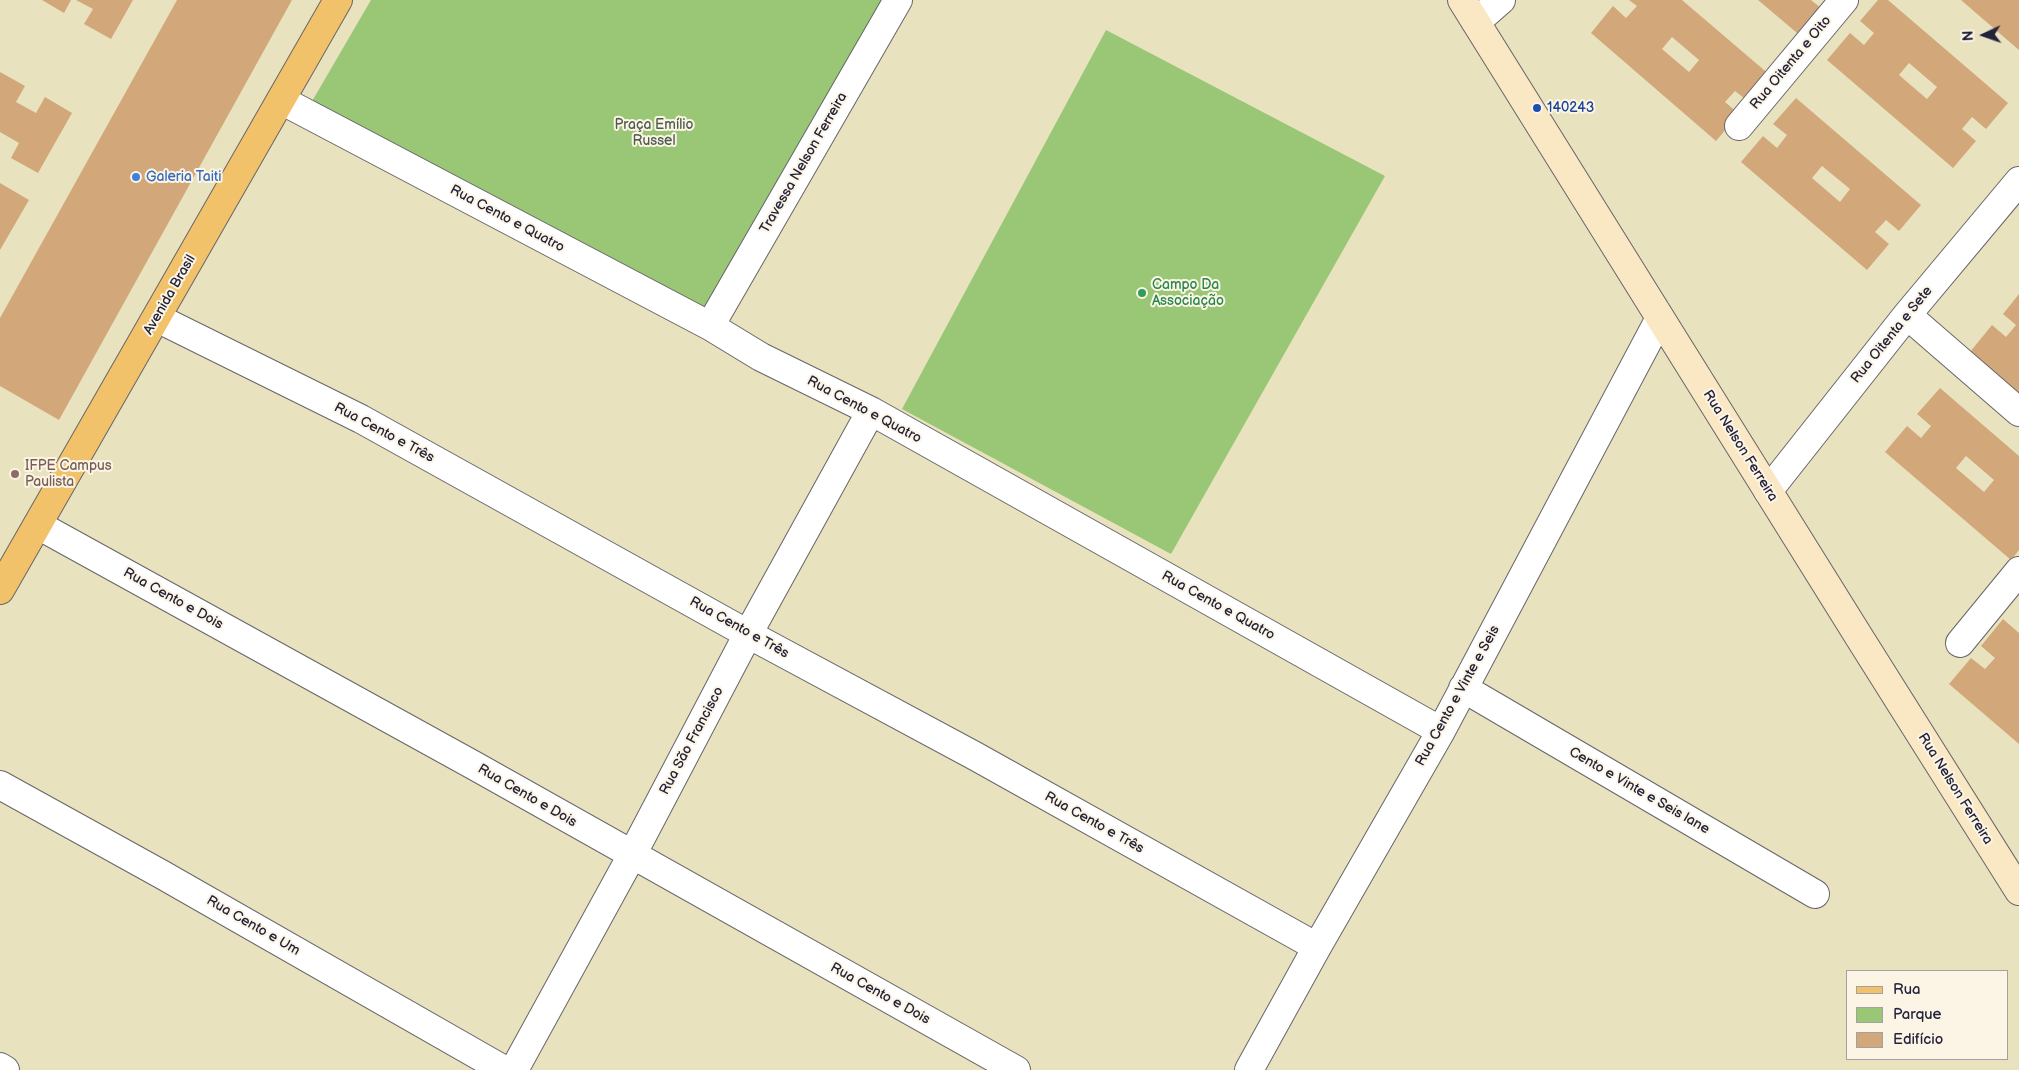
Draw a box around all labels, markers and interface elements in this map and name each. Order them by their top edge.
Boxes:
north arrow [1959,10,2009,60]
street label: Rua Oitenta e Oito [1747,13,1835,113]
text: N [1960,30,1977,42]
street label: Travessa Nelson Ferreira [757,90,851,236]
place label: 140243 [1547,100,1594,116]
marker: 140243 [1531,102,1543,114]
park label: Praça Emílio Russel [614,117,694,150]
place label: Galeria Taiti [146,169,222,185]
marker: Galeria Taiti [130,171,142,183]
street label: Rua Cento e Quatro [447,182,567,256]
street label: Avenida Brasil [140,252,200,338]
place label: Campo Da Associação [1152,277,1224,310]
street label: Rua Oitenta e Sete [1848,283,1936,387]
marker: Campo Da Associação [1136,287,1148,299]
street label: Rua Cento e Quatro [804,373,924,447]
street label: Rua Nelson Ferreira [1699,387,1781,505]
street label: Rua Cento e Três [331,399,437,467]
place label: IFPE Campus Paulista [25,458,112,491]
marker: IFPE Campus Paulista [9,468,21,480]
street label: Rua Cento e Dois [120,565,226,633]
street label: Rua Cento e Quatro [1158,568,1278,644]
street label: Rua Cento e Três [686,594,792,662]
street label: Rua Cento e Vinte e Seis [1412,623,1504,769]
street label: Rua São Francisco [656,684,728,798]
street label: Rua Nelson Ferreira [1914,730,1996,848]
street label: Cento e Vinte e Seis lane [1566,744,1712,838]
street label: Rua Cento e Dois [475,761,579,831]
street label: Rua Cento e Três [1041,789,1147,857]
street label: Rua Cento e Um [203,892,303,960]
street label: Rua Cento e Dois [827,960,933,1028]
legend [1846,970,2009,1060]
text: Rua [1893,980,1921,999]
text: Parque [1893,1005,1941,1024]
text: Edifício [1893,1030,1943,1049]

